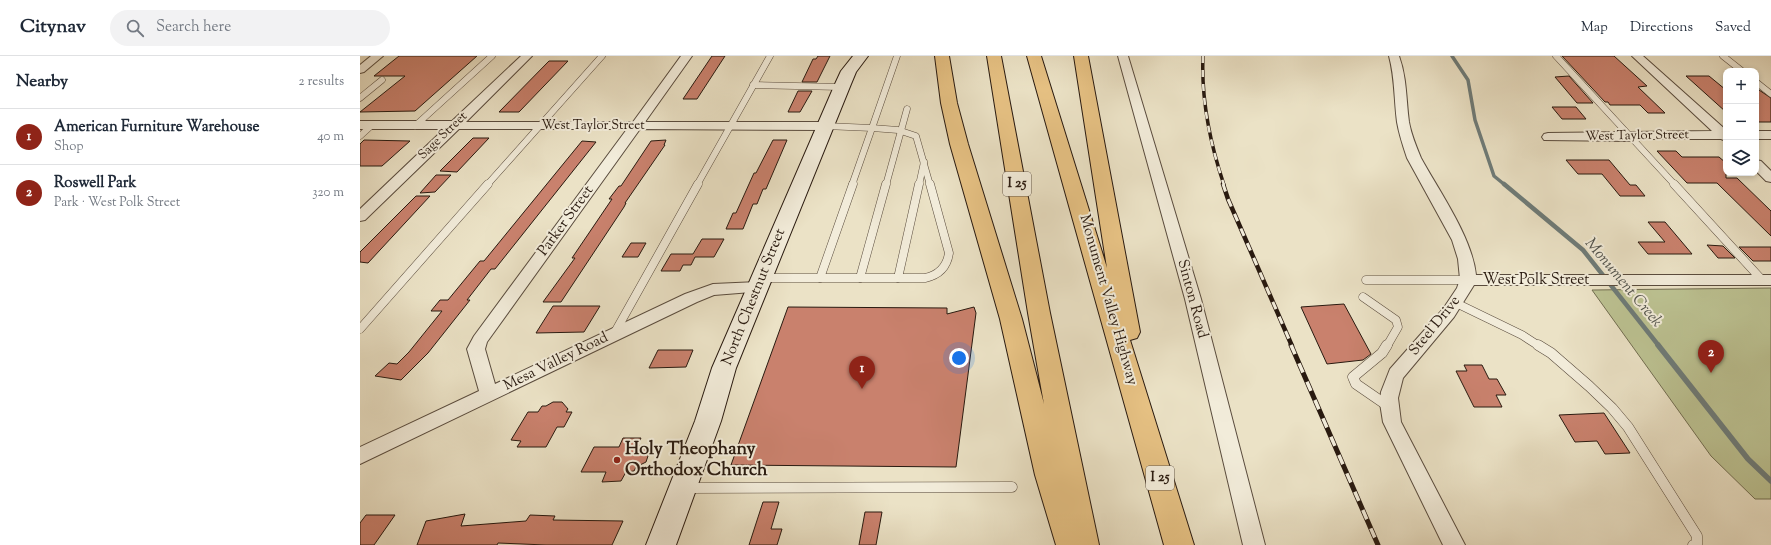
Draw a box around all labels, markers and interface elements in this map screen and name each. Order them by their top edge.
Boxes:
search box [110,10,390,46]
text: Citynav [20,14,86,41]
icon: search [124,17,146,39]
text: Search here [156,17,231,38]
text: Map [1581,18,1608,38]
text: Directions [1630,18,1693,38]
text: Saved [1715,18,1751,38]
map controls [1723,68,1759,176]
button: + [1723,68,1759,104]
text: Nearby [16,70,68,94]
text: 2 results [299,73,344,91]
button: − [1723,104,1759,140]
street label: Sage Street [414,108,472,164]
text: American Furniture Warehouse [54,117,259,138]
street label: West Taylor Street [541,117,645,135]
street label: West Taylor Street [1585,126,1689,146]
text: 1 [27,128,31,146]
text: 40 m [317,128,344,146]
text: Shop [54,138,83,156]
button: layers [1723,140,1759,176]
road number: I 25 [1003,172,1031,196]
text: Roswell Park [54,173,136,194]
street label: Parker Street [533,181,599,261]
text: 2 [26,184,32,202]
text: 320 m [312,184,344,202]
text: Park · West Polk Street [54,194,180,212]
street label: Monument Valley Highway [1074,212,1143,388]
street label: North Chestnut Street [717,225,791,369]
water label: Monument Creek [1579,233,1667,333]
street label: Sinton Road [1171,257,1213,341]
street label: West Polk Street [1483,270,1589,291]
street label: Steel Drive [1404,292,1466,360]
street label: Mesa Valley Road [500,327,612,396]
pin: 2 [1698,340,1724,373]
your location [949,348,969,368]
pin: 1 [849,356,875,389]
place label: Holy Theophany Orthodox Church [625,437,768,484]
marker: Holy Theophany Orthodox Church [612,455,622,465]
road number: I 25 [1146,466,1174,490]

